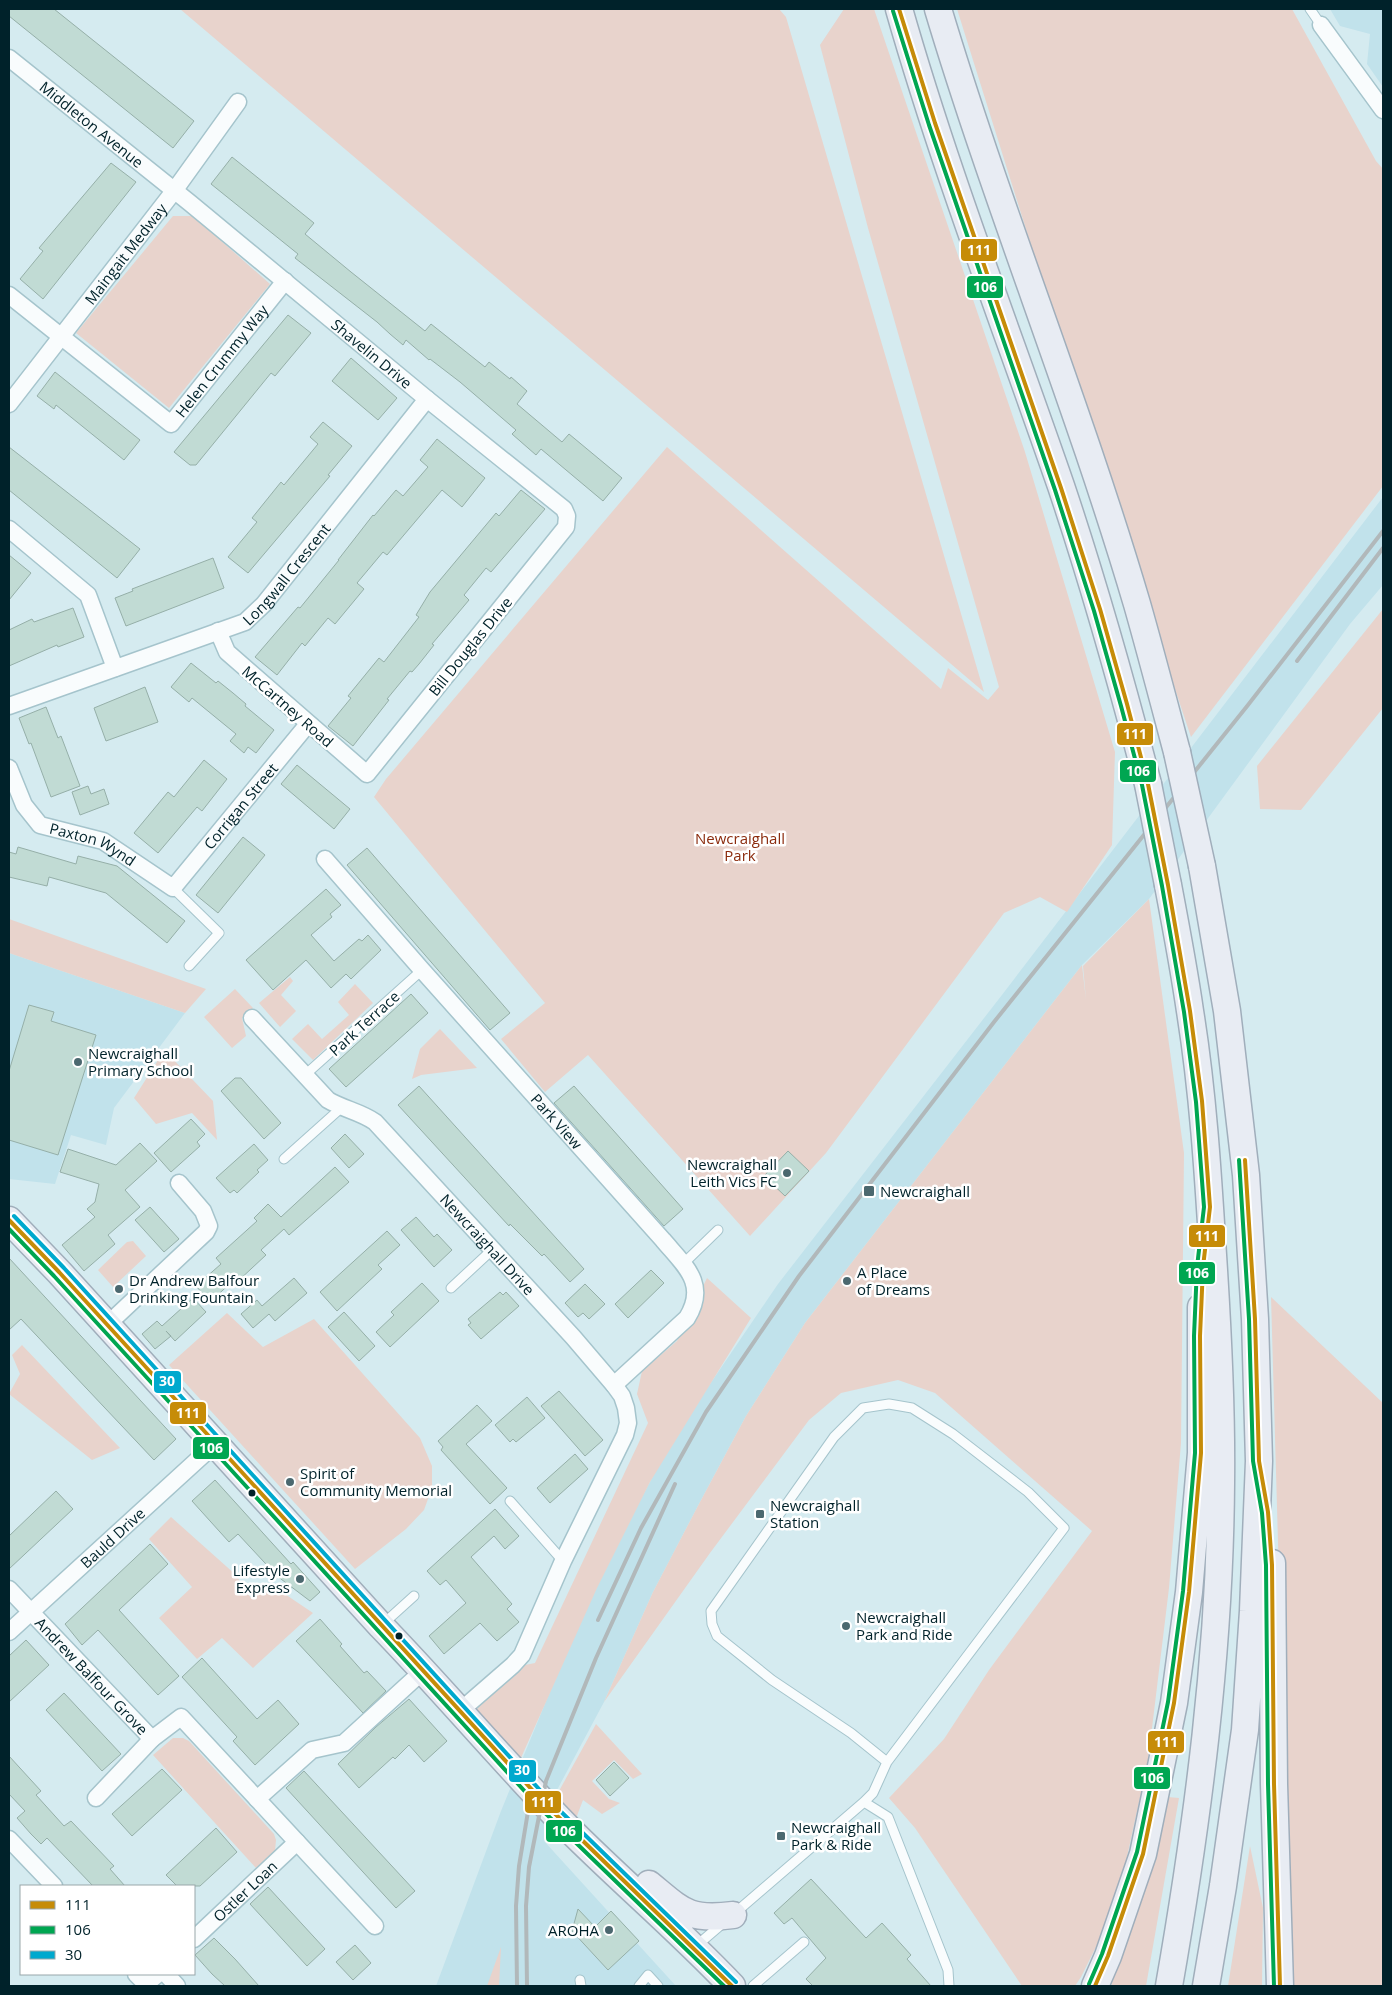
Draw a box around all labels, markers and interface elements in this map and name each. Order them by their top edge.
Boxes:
street label: Middleton Avenue [36,77,148,172]
street label: Maingait Medway [80,199,171,309]
line badge: 111 [960,238,998,262]
text: 111 [967,240,991,259]
line badge: 106 [966,275,1004,299]
text: 106 [973,277,997,296]
street label: Helen Crummy Way [170,300,273,421]
street label: Shavelin Drive [327,314,417,393]
street label: Longwall Crescent [238,519,335,629]
street label: Bill Douglas Drive [424,592,516,700]
street label: McCartney Road [238,661,338,751]
line badge: 111 [1116,722,1154,746]
text: 111 [1123,724,1147,743]
street label: Corrigan Street [199,759,282,853]
line badge: 106 [1119,759,1157,783]
text: 106 [1126,761,1150,780]
street label: Paxton Wynd [47,818,140,870]
park label: Newcraighall Park [695,828,785,865]
street label: Park Terrace [325,986,403,1060]
place label: Newcraighall Primary School [88,1043,193,1080]
marker: Newcraighall Primary School [72,1056,84,1068]
street label: Park View [527,1089,587,1153]
place label: Newcraighall Leith Vics FC [687,1154,777,1191]
marker: Newcraighall Leith Vics FC [781,1167,793,1179]
place label: Newcraighall [880,1181,970,1201]
marker: Newcraighall [862,1184,876,1198]
street label: Newcraighall Drive [436,1189,539,1299]
line badge: 111 [1188,1224,1226,1248]
text: 111 [1195,1226,1219,1245]
line badge: 106 [1178,1261,1216,1285]
place label: A Place of Dreams [857,1262,930,1299]
text: 106 [1185,1263,1209,1282]
place label: Dr Andrew Balfour Drinking Fountain [129,1270,259,1307]
marker: A Place of Dreams [841,1275,853,1287]
marker: Dr Andrew Balfour Drinking Fountain [113,1283,125,1295]
line badge: 30 [153,1370,182,1394]
text: 30 [159,1371,175,1390]
line badge: 111 [169,1401,207,1425]
text: 111 [176,1403,200,1422]
line badge: 106 [192,1436,230,1460]
text: 106 [199,1438,223,1457]
place label: Spirit of Community Memorial [300,1463,452,1500]
marker: Spirit of Community Memorial [284,1476,296,1488]
unlabelled marker [247,1488,257,1498]
place label: Newcraighall Station [770,1495,860,1532]
street label: Bauld Drive [76,1503,149,1572]
marker: Newcraighall Station [754,1508,766,1520]
place label: Lifestyle Express [233,1560,290,1597]
marker: Lifestyle Express [294,1573,306,1585]
place label: Newcraighall Park and Ride [856,1607,953,1644]
street label: Andrew Balfour Grove [31,1613,153,1739]
marker: Newcraighall Park and Ride [840,1620,852,1632]
unlabelled marker [394,1631,404,1641]
line badge: 111 [1147,1730,1185,1754]
text: 111 [1154,1732,1178,1751]
line badge: 30 [508,1759,537,1783]
text: 30 [514,1760,530,1779]
line badge: 106 [1133,1766,1171,1790]
text: 106 [1140,1768,1164,1787]
line badge: 111 [524,1790,562,1814]
text: 111 [531,1792,555,1811]
place label: Newcraighall Park & Ride [791,1817,881,1854]
line badge: 106 [545,1819,583,1843]
text: 106 [552,1821,576,1840]
marker: Newcraighall Park & Ride [775,1830,787,1842]
street label: Ostler Loan [209,1856,281,1926]
legend [20,1885,195,1975]
text: 111 [65,1894,91,1914]
text: 106 [65,1919,91,1939]
place label: AROHA [548,1920,600,1940]
marker: AROHA [603,1924,615,1936]
text: 30 [65,1944,82,1964]

